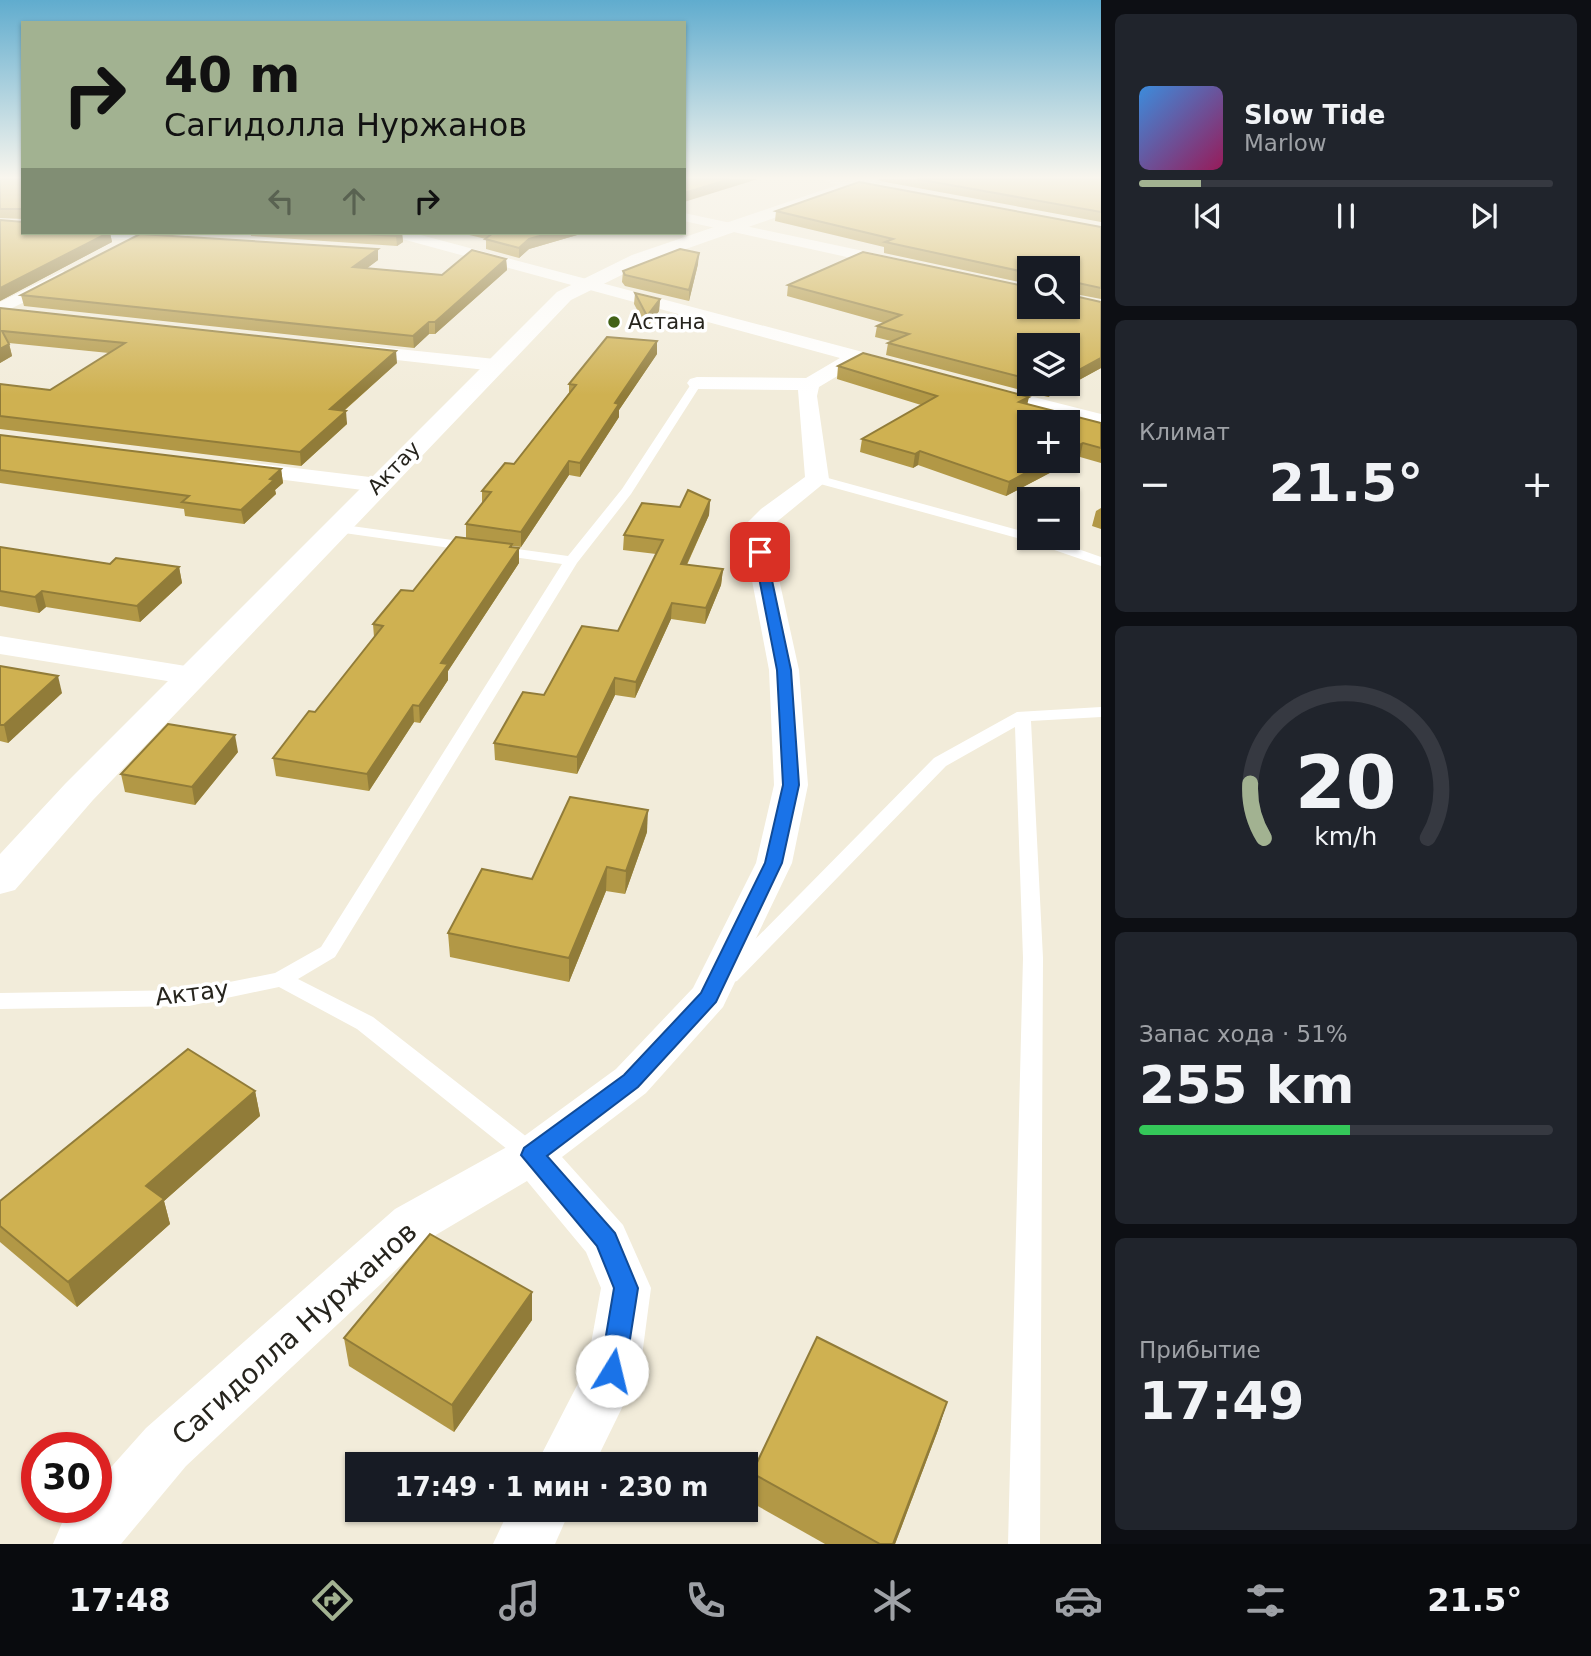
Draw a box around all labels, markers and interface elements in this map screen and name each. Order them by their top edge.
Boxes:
text: 40 m [164,47,300,104]
icon: right [49,49,140,140]
text: Slow Tide [1244,100,1385,130]
text: Сагидолла Нуржанов [164,106,527,144]
text: Marlow [1244,130,1327,156]
icon: left [262,182,300,220]
icon: ahead [335,182,373,220]
icon: right [408,182,446,220]
icon: previous [1189,197,1227,235]
icon: pause [1327,197,1365,235]
icon: next [1465,197,1503,235]
map controls [1017,256,1080,550]
button: search [1017,256,1080,319]
place label: Астана [628,310,706,334]
marker: Астана [606,314,622,330]
button: layers [1017,333,1080,396]
button: + [1017,410,1080,473]
text: Климат [1139,419,1230,445]
street label: Актау [363,436,425,500]
text: 21.5° [1269,453,1423,513]
text: − [1139,462,1171,506]
text: + [1521,462,1553,506]
button: − [1017,487,1080,550]
pin [730,522,790,582]
icon: arrive [741,533,779,571]
text: 20 [1295,740,1397,825]
text: km/h [1314,822,1378,851]
street label: Актау [154,975,230,1011]
text: Запас хода · 51% [1139,1021,1348,1047]
text: 255 km [1139,1055,1354,1115]
street label: Сагидолла Нуржанов [165,1215,423,1452]
position arrow [575,1334,649,1408]
text: Прибытие [1139,1337,1261,1363]
text: 17:49 [1139,1371,1305,1431]
speed limit sign: 30 [21,1432,112,1523]
text: 17:49 · 1 мин · 230 m [395,1472,708,1502]
icon: directions [308,1576,357,1625]
icon: music [495,1576,544,1625]
icon: phone [681,1576,730,1625]
icon: climate [868,1576,917,1625]
icon: car [1054,1576,1103,1625]
icon: filters [1241,1576,1290,1625]
text: 17:48 [69,1581,171,1619]
text: 21.5° [1427,1581,1522,1619]

